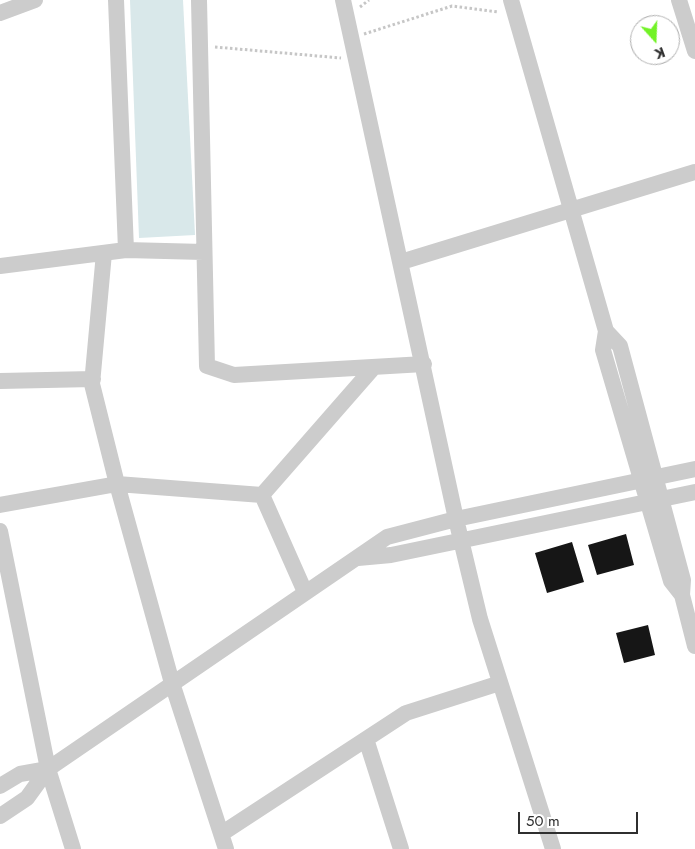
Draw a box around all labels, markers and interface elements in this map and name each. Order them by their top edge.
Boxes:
north arrow [630,15,680,65]
text: K [652,42,668,64]
scale bar [520,802,640,834]
text: 50 m [526,810,560,832]

